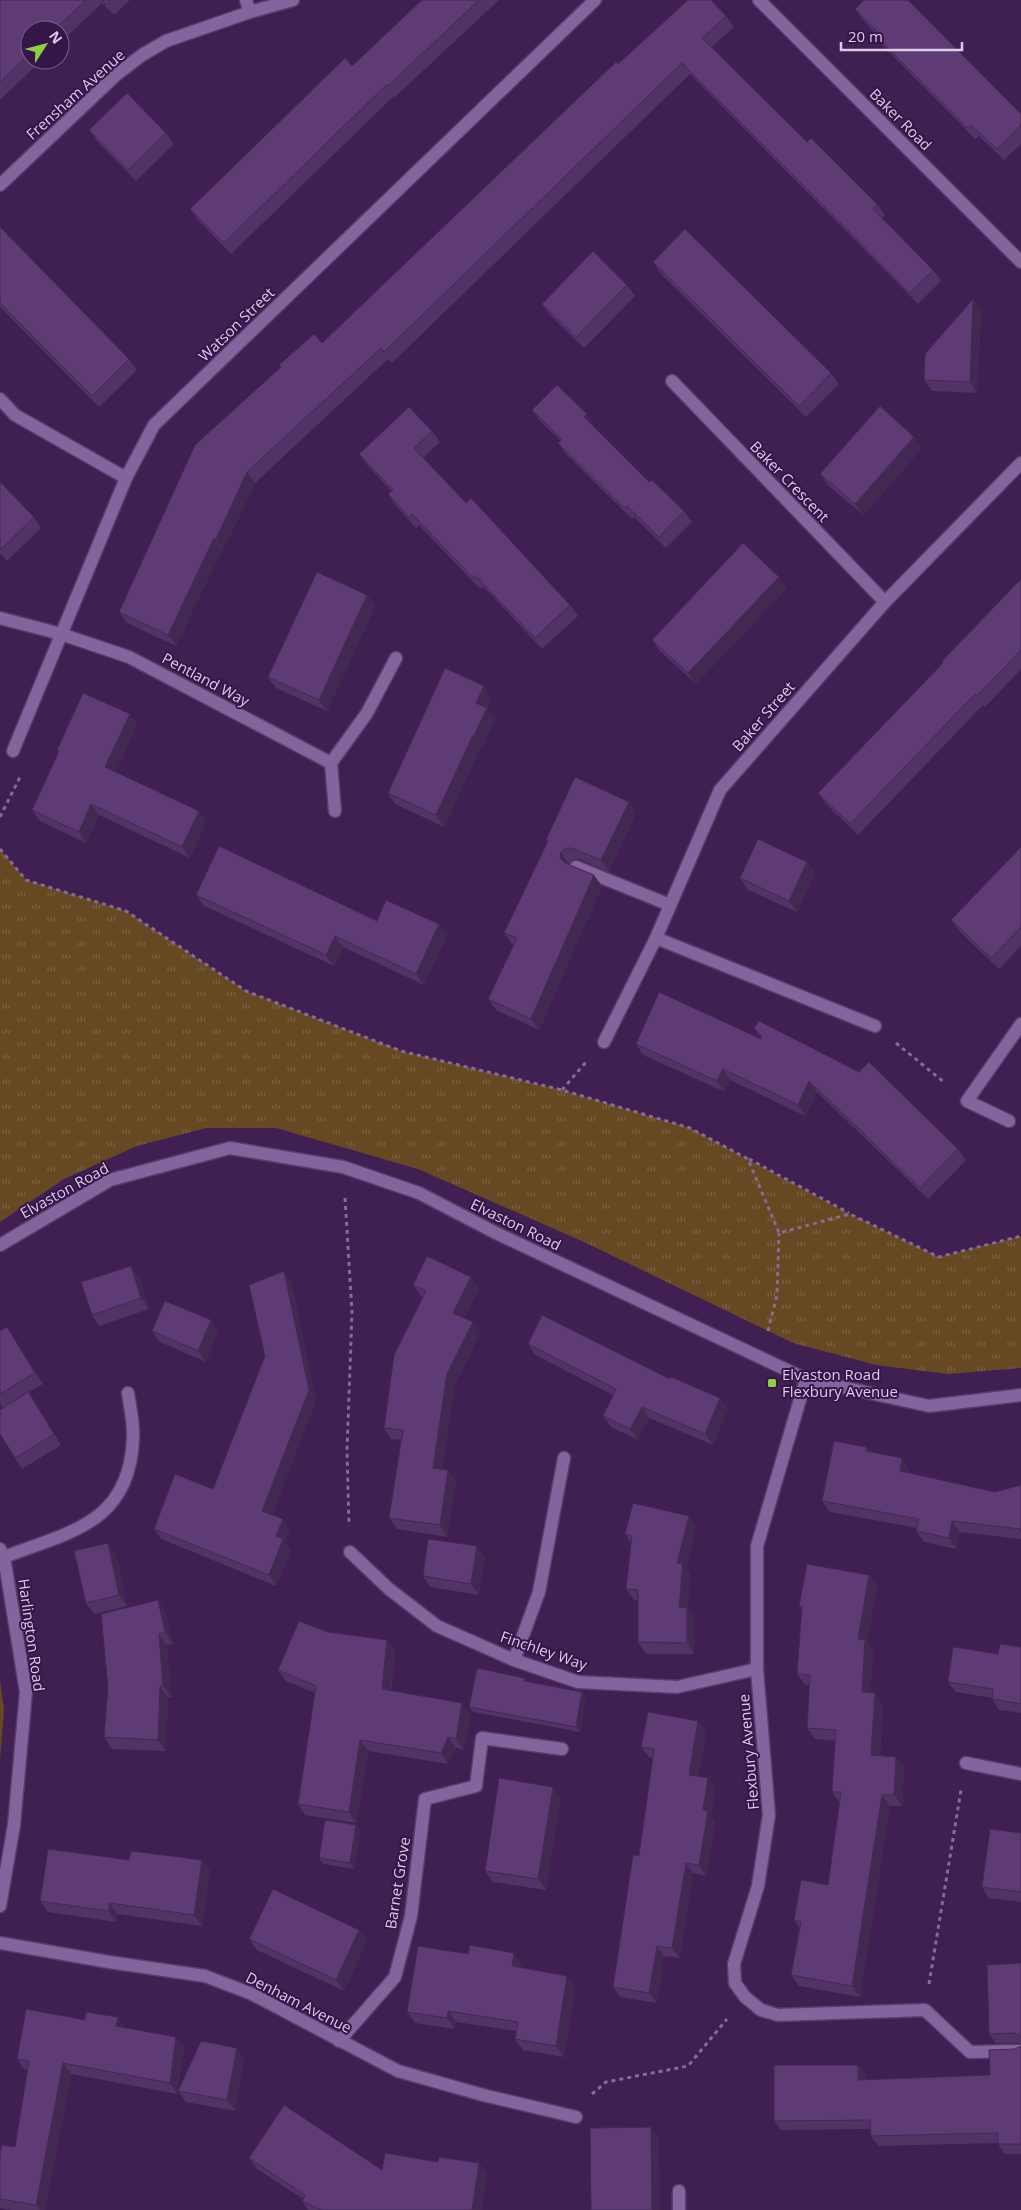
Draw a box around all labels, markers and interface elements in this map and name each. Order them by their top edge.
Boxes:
north arrow [20,20,70,70]
scale bar [841,20,962,52]
text: 20 m [848,26,883,46]
text: N [45,27,67,47]
street label: Frensham Avenue [21,44,129,144]
street label: Baker Road [866,84,936,154]
street label: Watson Street [194,283,278,365]
street label: Baker Crescent [746,436,834,526]
street label: Pentland Way [159,648,254,711]
street label: Baker Street [727,677,799,755]
street label: Elvaston Road [16,1157,112,1223]
street label: Elvaston Road [467,1193,565,1255]
place label: Elvaston Road Flexbury Avenue [782,1364,898,1401]
marker: Elvaston Road Flexbury Avenue [766,1377,778,1389]
street label: Harlington Road [14,1577,50,1693]
street label: Finchley Way [498,1626,590,1674]
street label: Flexbury Avenue [733,1693,763,1811]
street label: Barnet Grove [380,1836,414,1930]
street label: Denham Avenue [243,1967,355,2037]

